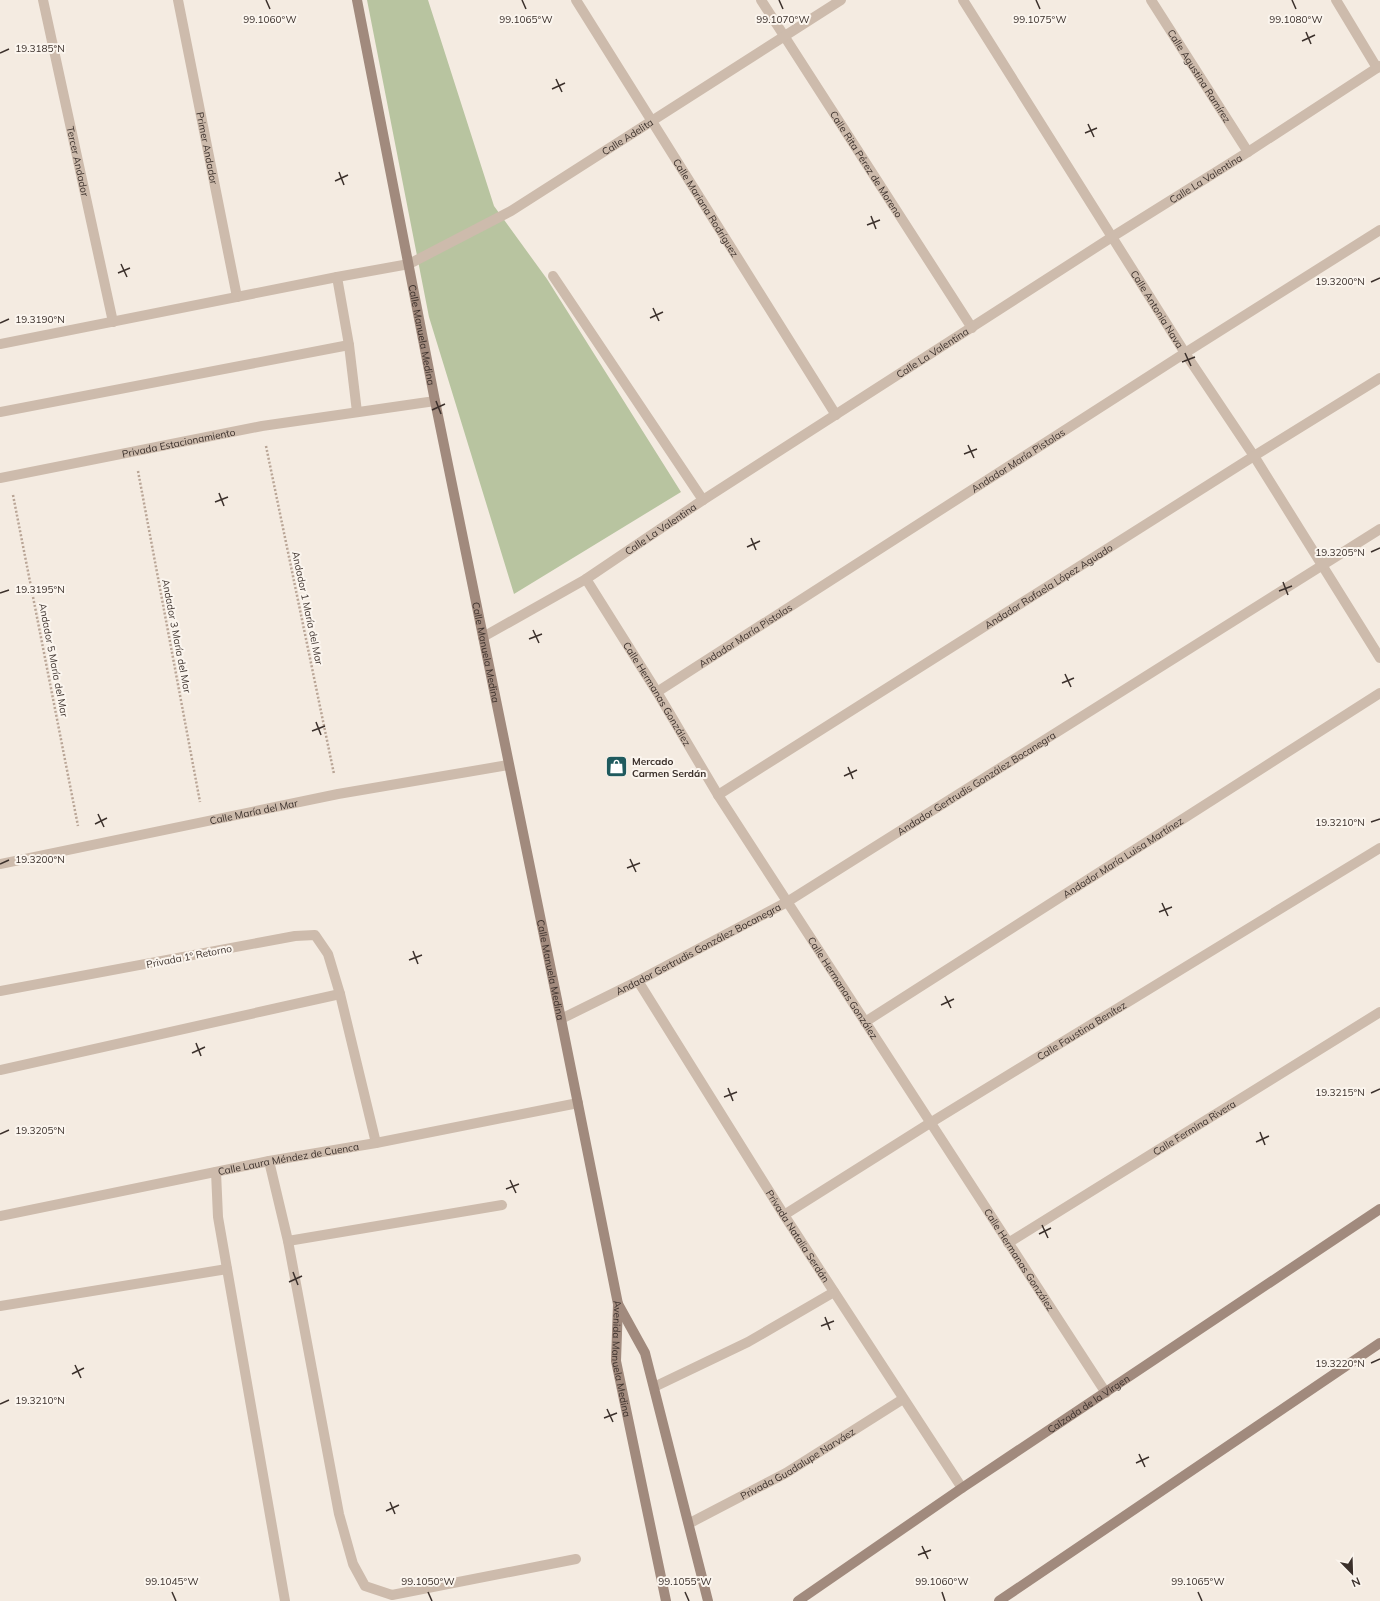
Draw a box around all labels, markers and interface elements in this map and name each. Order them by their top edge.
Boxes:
text: 99.1060°W [243,13,297,26]
text: 99.1065°W [499,13,553,26]
text: 99.1070°W [756,13,810,26]
text: 99.1075°W [1013,13,1067,26]
text: 99.1080°W [1269,13,1323,26]
street label: Calle Agustina Ramírez [1164,27,1234,125]
text: 19.3185°N [15,42,65,55]
street label: Calle Rita Pérez de Moreno [827,108,905,220]
street label: Primer Andador [193,111,221,186]
street label: Calle Adelita [599,116,656,158]
street label: Tercer Andador [64,125,92,198]
street label: Calle La Valentina [1167,151,1245,207]
street label: Calle Mariana Rodríguez [670,156,741,259]
street label: Calle Antonia Nava [1128,268,1186,351]
text: 19.3200°N [1315,275,1365,288]
street label: Calle Manuela Medina [405,283,438,386]
text: 19.3190°N [15,313,65,326]
street label: Calle La Valentina [894,325,971,381]
street label: Privada Estacionamiento [121,425,237,461]
street label: Andador María Pistolas [969,426,1068,496]
street label: Calle La Valentina [622,500,699,558]
street label: Andador Rafaela López Aguado [982,541,1115,632]
text: 19.3205°N [1315,546,1365,559]
street label: Andador 1 María del Mar [289,550,326,666]
street label: Andador 3 María del Mar [159,578,194,694]
text: 19.3195°N [15,583,65,596]
street label: Calle Manuela Medina [469,601,502,704]
street label: Andador María Pistolas [696,601,795,671]
street label: Andador 5 María del Mar [36,602,71,718]
street label: Calle Hermanas González [620,639,693,748]
street label: Andador Gertrudis González Bocanegra [895,729,1058,838]
shop icon: Mercado Carmen Serdán [604,754,630,780]
place label: Mercado Carmen Serdán [632,755,706,780]
street label: Calle María del Mar [209,796,299,827]
street label: Andador María Luisa Martínez [1060,814,1186,901]
text: 19.3210°N [1315,816,1365,829]
text: 19.3200°N [15,853,65,866]
street label: Andador Gertrudis González Bocanegra [614,900,783,998]
street label: Calle Manuela Medina [534,918,567,1021]
street label: Calle Hermanas González [805,934,881,1042]
street label: Privada 1º Retorno [145,942,233,971]
street label: Calle Faustina Benítez [1034,999,1129,1063]
text: 19.3215°N [1315,1086,1365,1099]
street label: Calle Fermina Rivera [1150,1097,1238,1159]
text: 19.3205°N [15,1124,65,1137]
street label: Calle Laura Méndez de Cuenca [217,1140,360,1178]
street label: Privada Natalia Serdán [763,1187,832,1285]
street label: Calle Hermanas González [981,1206,1057,1314]
street label: Avenida Manuela Medina [609,1299,633,1418]
text: 19.3220°N [1315,1357,1365,1370]
street label: Calzada de la Virgen [1045,1372,1132,1436]
text: 19.3210°N [15,1394,65,1407]
street label: Privada Guadalupe Narváez [738,1425,858,1503]
north arrow [1332,1553,1372,1593]
text: N [1349,1574,1362,1590]
text: 99.1045°W [145,1575,199,1588]
text: 99.1050°W [401,1575,455,1588]
text: 99.1055°W [658,1575,712,1588]
text: 99.1060°W [915,1575,969,1588]
text: 99.1065°W [1171,1575,1225,1588]

